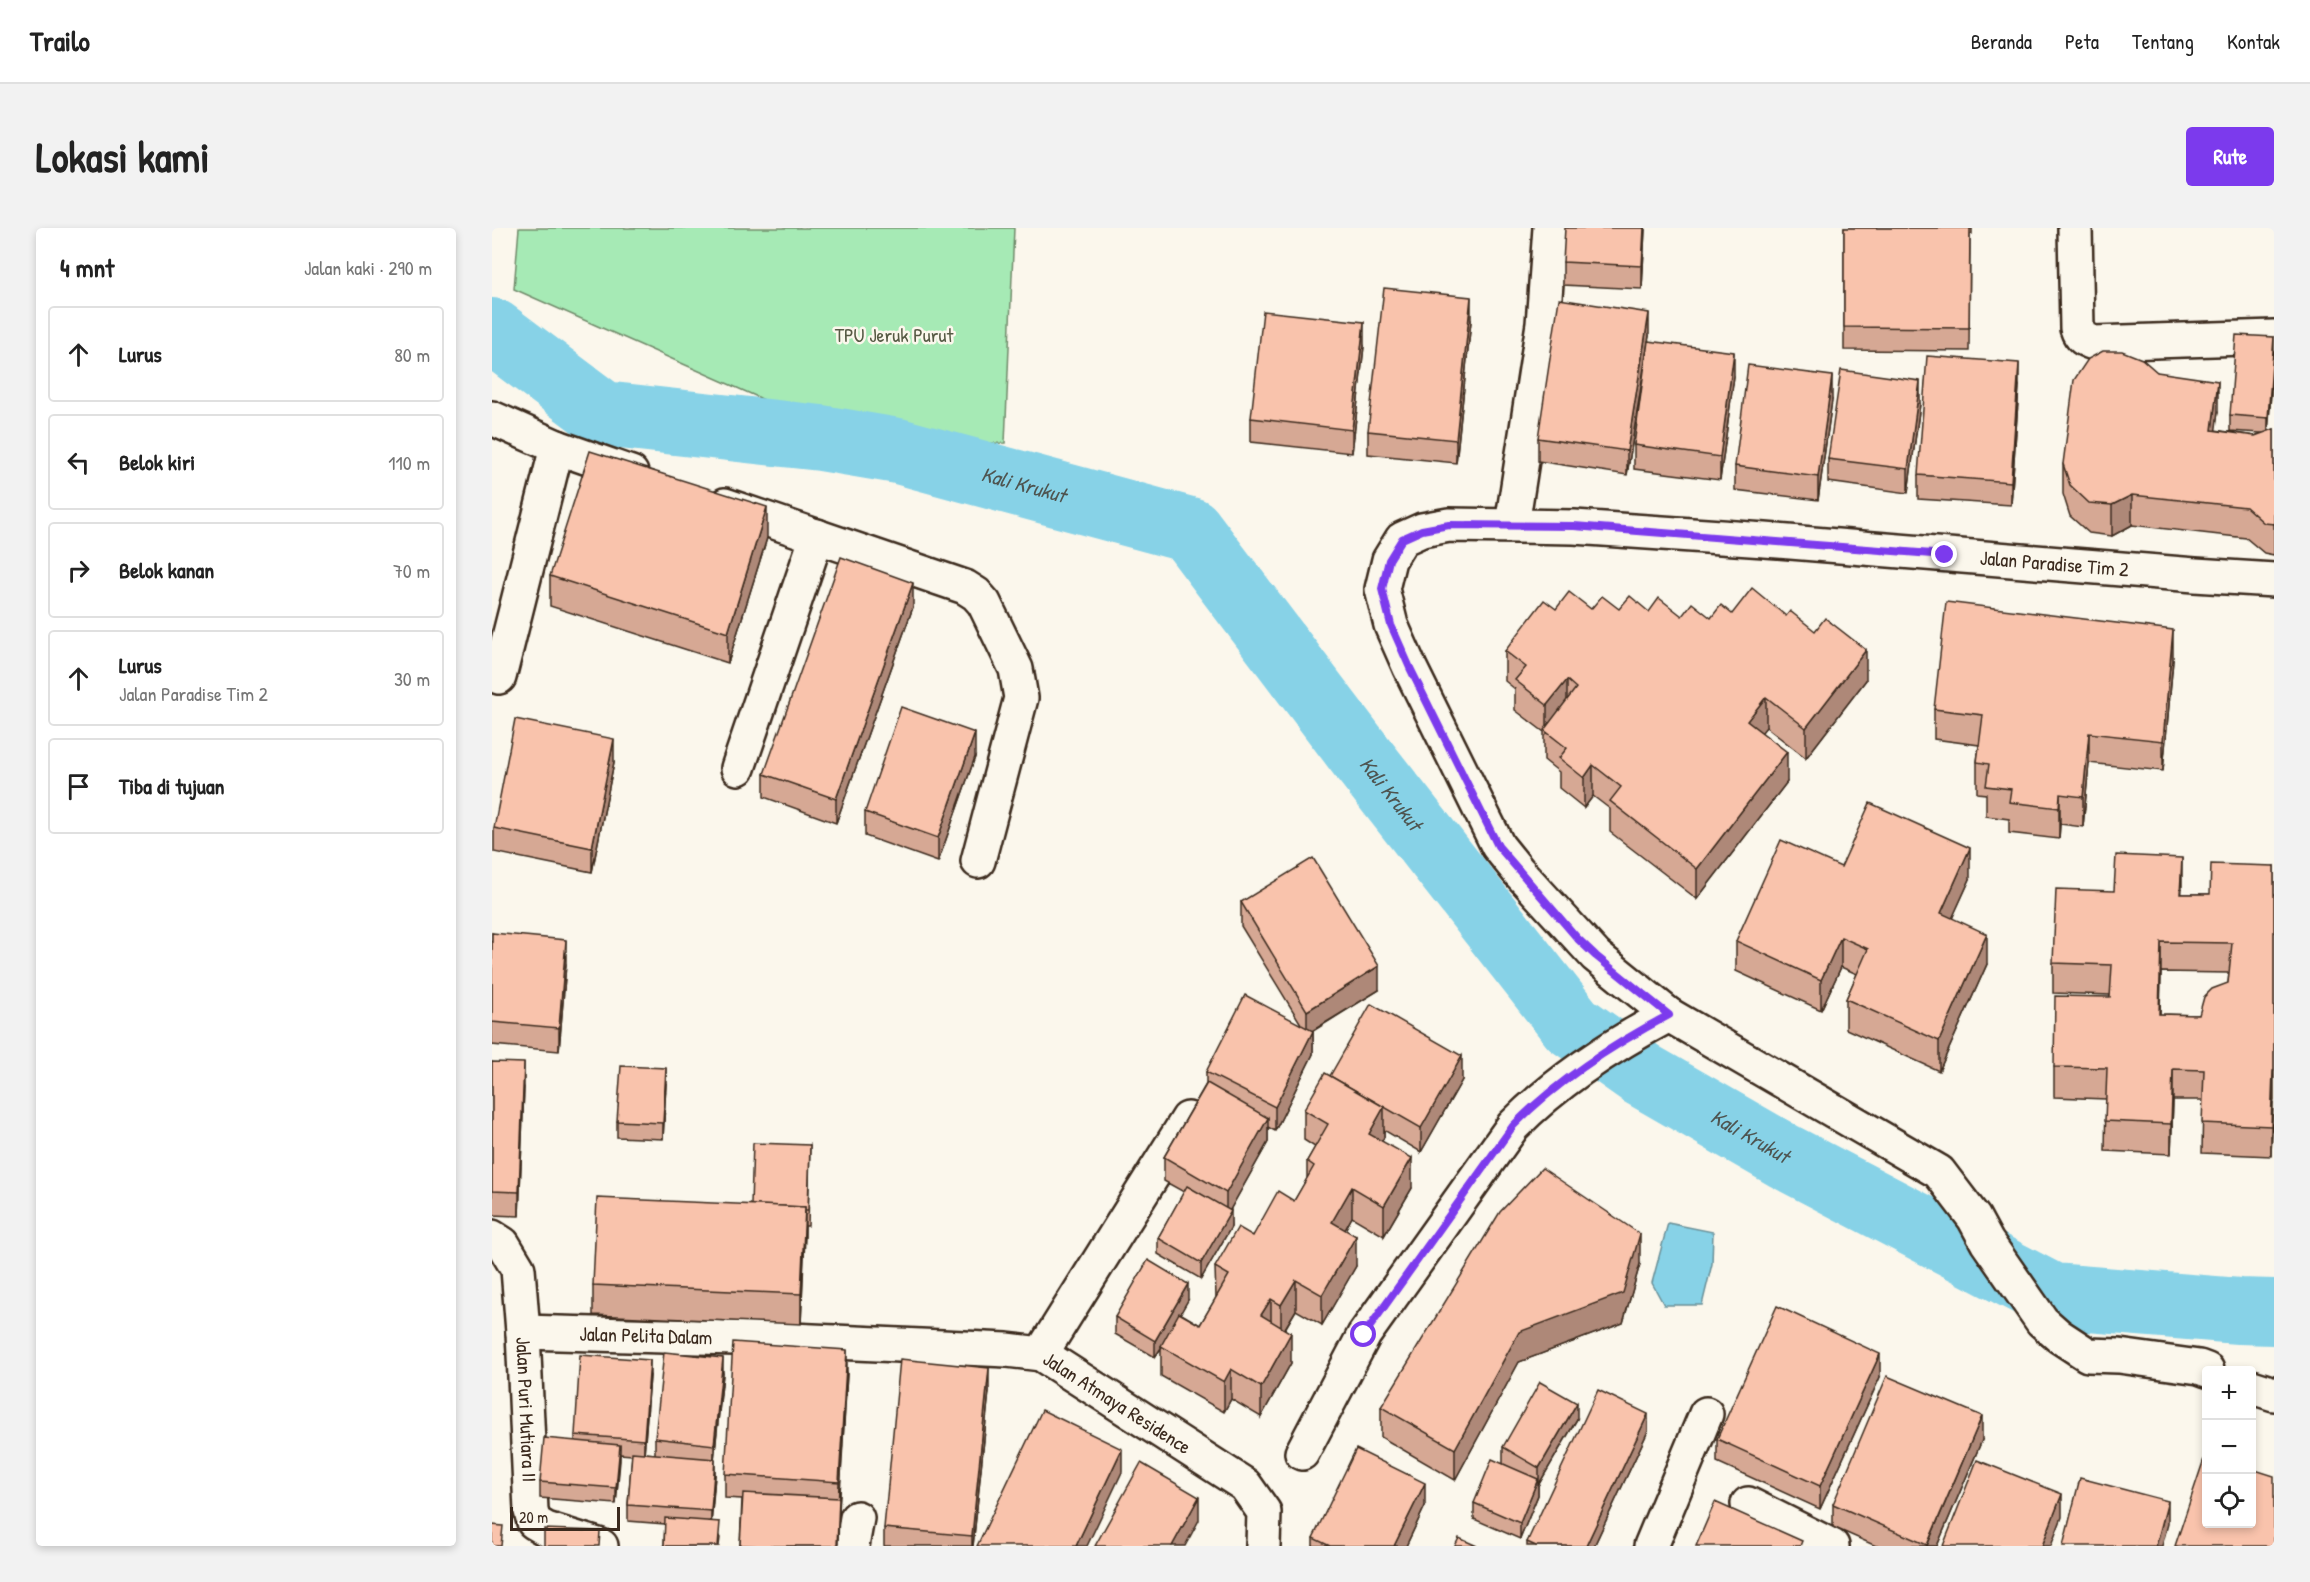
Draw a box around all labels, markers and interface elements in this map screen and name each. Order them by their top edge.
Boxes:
text: Trailo [30,22,90,60]
text: Beranda [1971,27,2032,56]
text: Peta [2065,27,2099,56]
text: Tentang [2132,27,2194,56]
text: Kontak [2227,27,2280,56]
button: Rute [2186,127,2274,186]
text: Lokasi kami [36,128,210,185]
text: 4 mnt [60,250,114,285]
text: Jalan kaki · 290 m [304,254,432,281]
park label: TPU Jeruk Purut [835,321,954,348]
icon: ahead [62,338,95,371]
text: Lurus [119,339,162,369]
text: 80 m [394,341,430,368]
icon: left [62,446,95,479]
text: Belok kiri [119,447,195,477]
text: 110 m [388,449,430,476]
water label: Kali Krukut [978,459,1072,510]
route end [1931,541,1957,567]
street label: Jalan Paradise Tim 2 [1979,544,2130,583]
icon: right [62,554,95,587]
text: Belok kanan [119,555,214,585]
text: 70 m [393,557,430,584]
text: Lurus [119,650,162,680]
icon: ahead [62,662,95,695]
text: 30 m [394,665,430,692]
text: Jalan Paradise Tim 2 [119,680,268,707]
water label: Kali Krukut [1353,751,1431,839]
icon: arrive [62,770,95,803]
text: Tiba di tujuan [119,771,224,801]
water label: Kali Krukut [1706,1102,1797,1171]
street label: Jalan Pelita Dalam [579,1320,713,1350]
route start [1350,1321,1376,1347]
street label: Jalan Puri Mutiara II [510,1336,544,1483]
street label: Jalan Atmaya Residence [1038,1345,1197,1460]
map controls [2202,1366,2256,1528]
button: + [2202,1366,2256,1420]
button: − [2202,1420,2256,1474]
button: locate [2202,1474,2256,1528]
scale bar [510,1504,620,1532]
text: 20 m [519,1506,548,1528]

